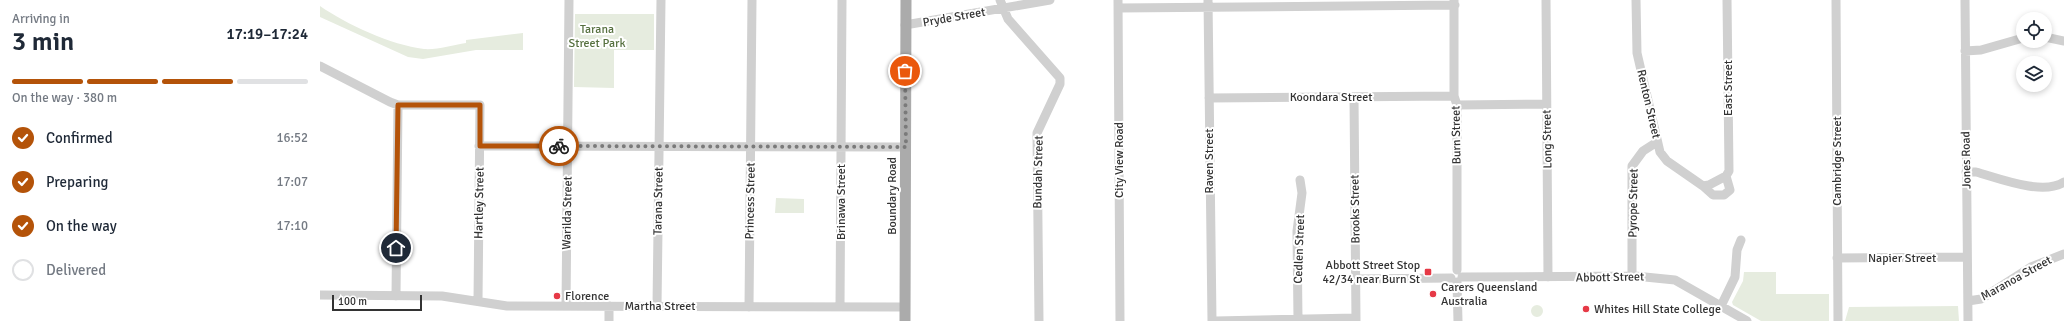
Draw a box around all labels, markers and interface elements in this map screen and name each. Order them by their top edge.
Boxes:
street label: Pryde Street [922,5,986,30]
text: Arriving in [12,11,70,27]
map controls [2016,12,2052,92]
button: locate [2016,12,2052,48]
park label: Tarana Street Park [569,22,625,51]
text: 17:19–17:24 [227,25,308,43]
text: 3 min [12,26,74,58]
pin [888,54,922,88]
button: layers [2016,56,2052,92]
icon: bag [894,60,916,82]
street label: East Street [1721,60,1736,116]
street label: Renton Street [1633,68,1664,140]
text: On the way · 380 m [12,90,117,106]
street label: Koondara Street [1290,90,1372,105]
street label: Burn Street [1448,106,1465,164]
street label: Long Street [1539,109,1556,169]
street label: Cambridge Street [1830,116,1845,206]
street label: City View Road [1112,122,1127,198]
courier [539,126,579,166]
icon: check [12,127,34,149]
text: Confirmed [46,129,113,147]
street label: Raven Street [1202,129,1217,193]
text: 16:52 [276,130,308,146]
street label: Jones Road [1958,131,1975,189]
icon: bike [548,135,570,157]
street label: Bundah Street [1030,135,1047,209]
street label: Boundary Road [885,157,900,235]
street label: Princess Street [742,162,759,240]
street label: Brinawa Street [834,164,849,240]
street label: Hartley Street [471,167,488,239]
street label: Tarana Street [650,167,667,235]
street label: Pyrope Street [1625,168,1642,238]
icon: check [12,171,34,193]
text: Preparing [46,173,109,191]
text: 17:07 [276,174,308,190]
street label: Brooks Street [1347,174,1364,244]
street label: Warilda Street [559,176,576,250]
street label: Cedlen Street [1291,214,1308,284]
icon: check [12,215,34,237]
text: On the way [46,217,117,235]
text: 17:10 [276,218,308,234]
pin [379,231,413,265]
icon: home [385,237,407,259]
street label: Napier Street [1868,251,1936,266]
street label: Maranoa Street [1978,253,2054,304]
place label: Abbott Street Stop 42/34 near Burn St [1322,258,1420,287]
text: Delivered [46,261,106,279]
marker: Abbott Street Stop 42/34 near Burn St [1423,267,1433,277]
street label: Abbott Street [1576,269,1644,286]
place label: Carers Queensland Australia [1441,280,1537,309]
place label: Florence [565,289,609,304]
marker: Carers Queensland Australia [1428,289,1438,299]
marker: Florence [552,291,562,301]
scale bar [332,293,422,312]
text: 100 m [338,295,367,308]
street label: Martha Street [624,299,696,314]
place label: Whites Hill State College [1594,302,1721,317]
marker: Whites Hill State College [1581,304,1591,314]

